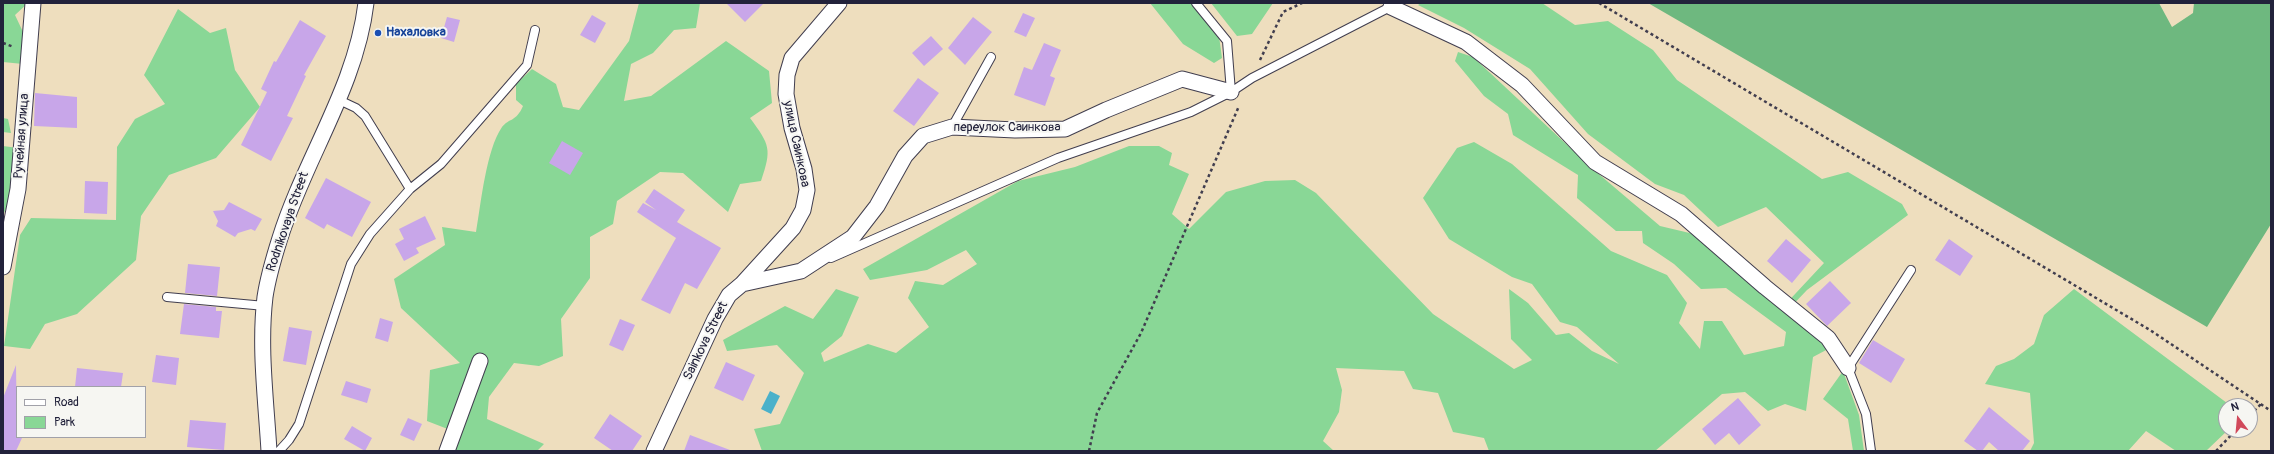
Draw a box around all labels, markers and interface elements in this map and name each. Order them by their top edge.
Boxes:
place label: Нахаловка [386,25,446,41]
marker: Нахаловка [373,28,383,38]
street label: Ручейная улица [11,93,33,179]
street label: улица Саинкова [779,100,813,188]
street label: переулок Саинкова [954,120,1060,136]
street label: Rodnikovaya Street [264,170,312,274]
street label: Sainkova Street [680,299,732,383]
legend [16,386,146,438]
text: Road [54,395,79,410]
north arrow [2218,398,2258,438]
text: N [2229,400,2240,414]
text: Park [54,415,75,430]

